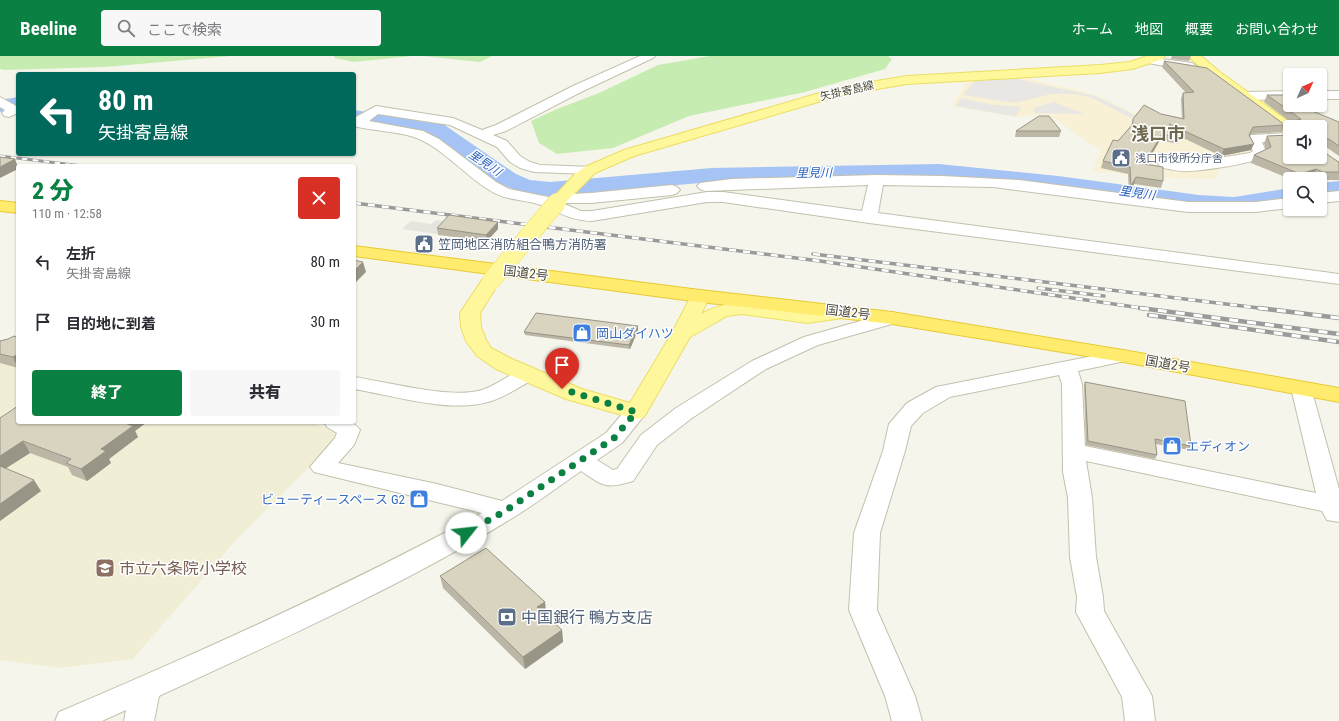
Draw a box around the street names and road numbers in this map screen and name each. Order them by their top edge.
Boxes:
street label: 矢掛寄島線 [819,78,875,104]
street label: 国道2号 [503,263,549,283]
street label: 国道2号 [825,302,871,322]
street label: 国道2号 [1144,353,1192,375]

